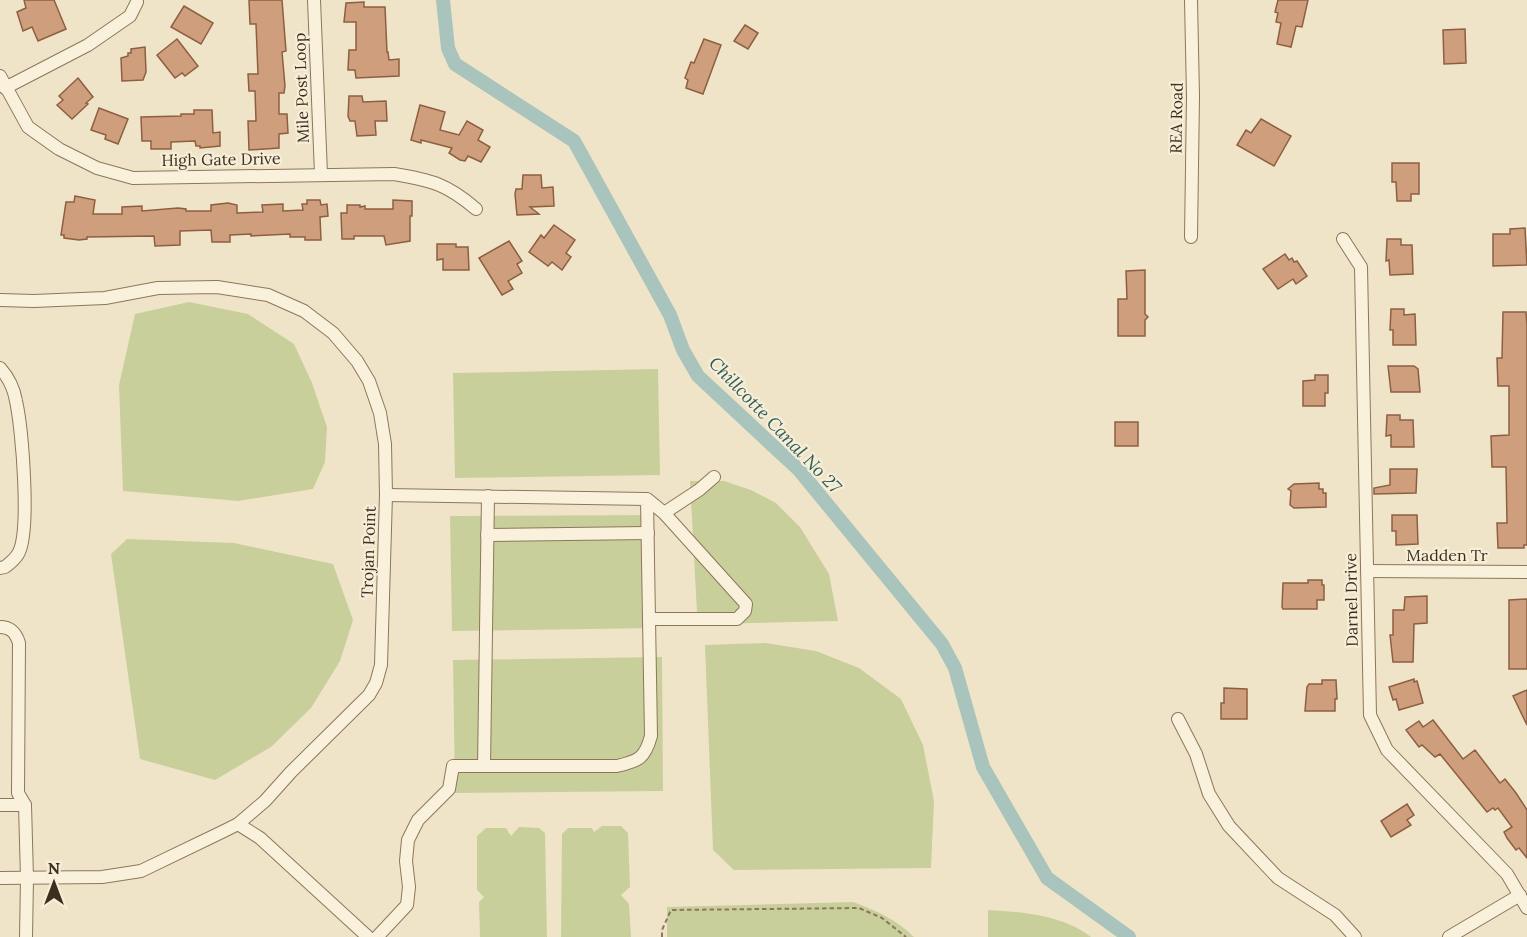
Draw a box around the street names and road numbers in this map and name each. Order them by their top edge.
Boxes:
street label: Mile Post Loop [289,32,313,144]
street label: REA Road [1165,82,1187,154]
street label: High Gate Drive [161,148,281,170]
street label: Trojan Point [356,505,380,598]
street label: Madden Tr [1406,545,1488,565]
street label: Darnel Drive [1340,553,1362,647]

